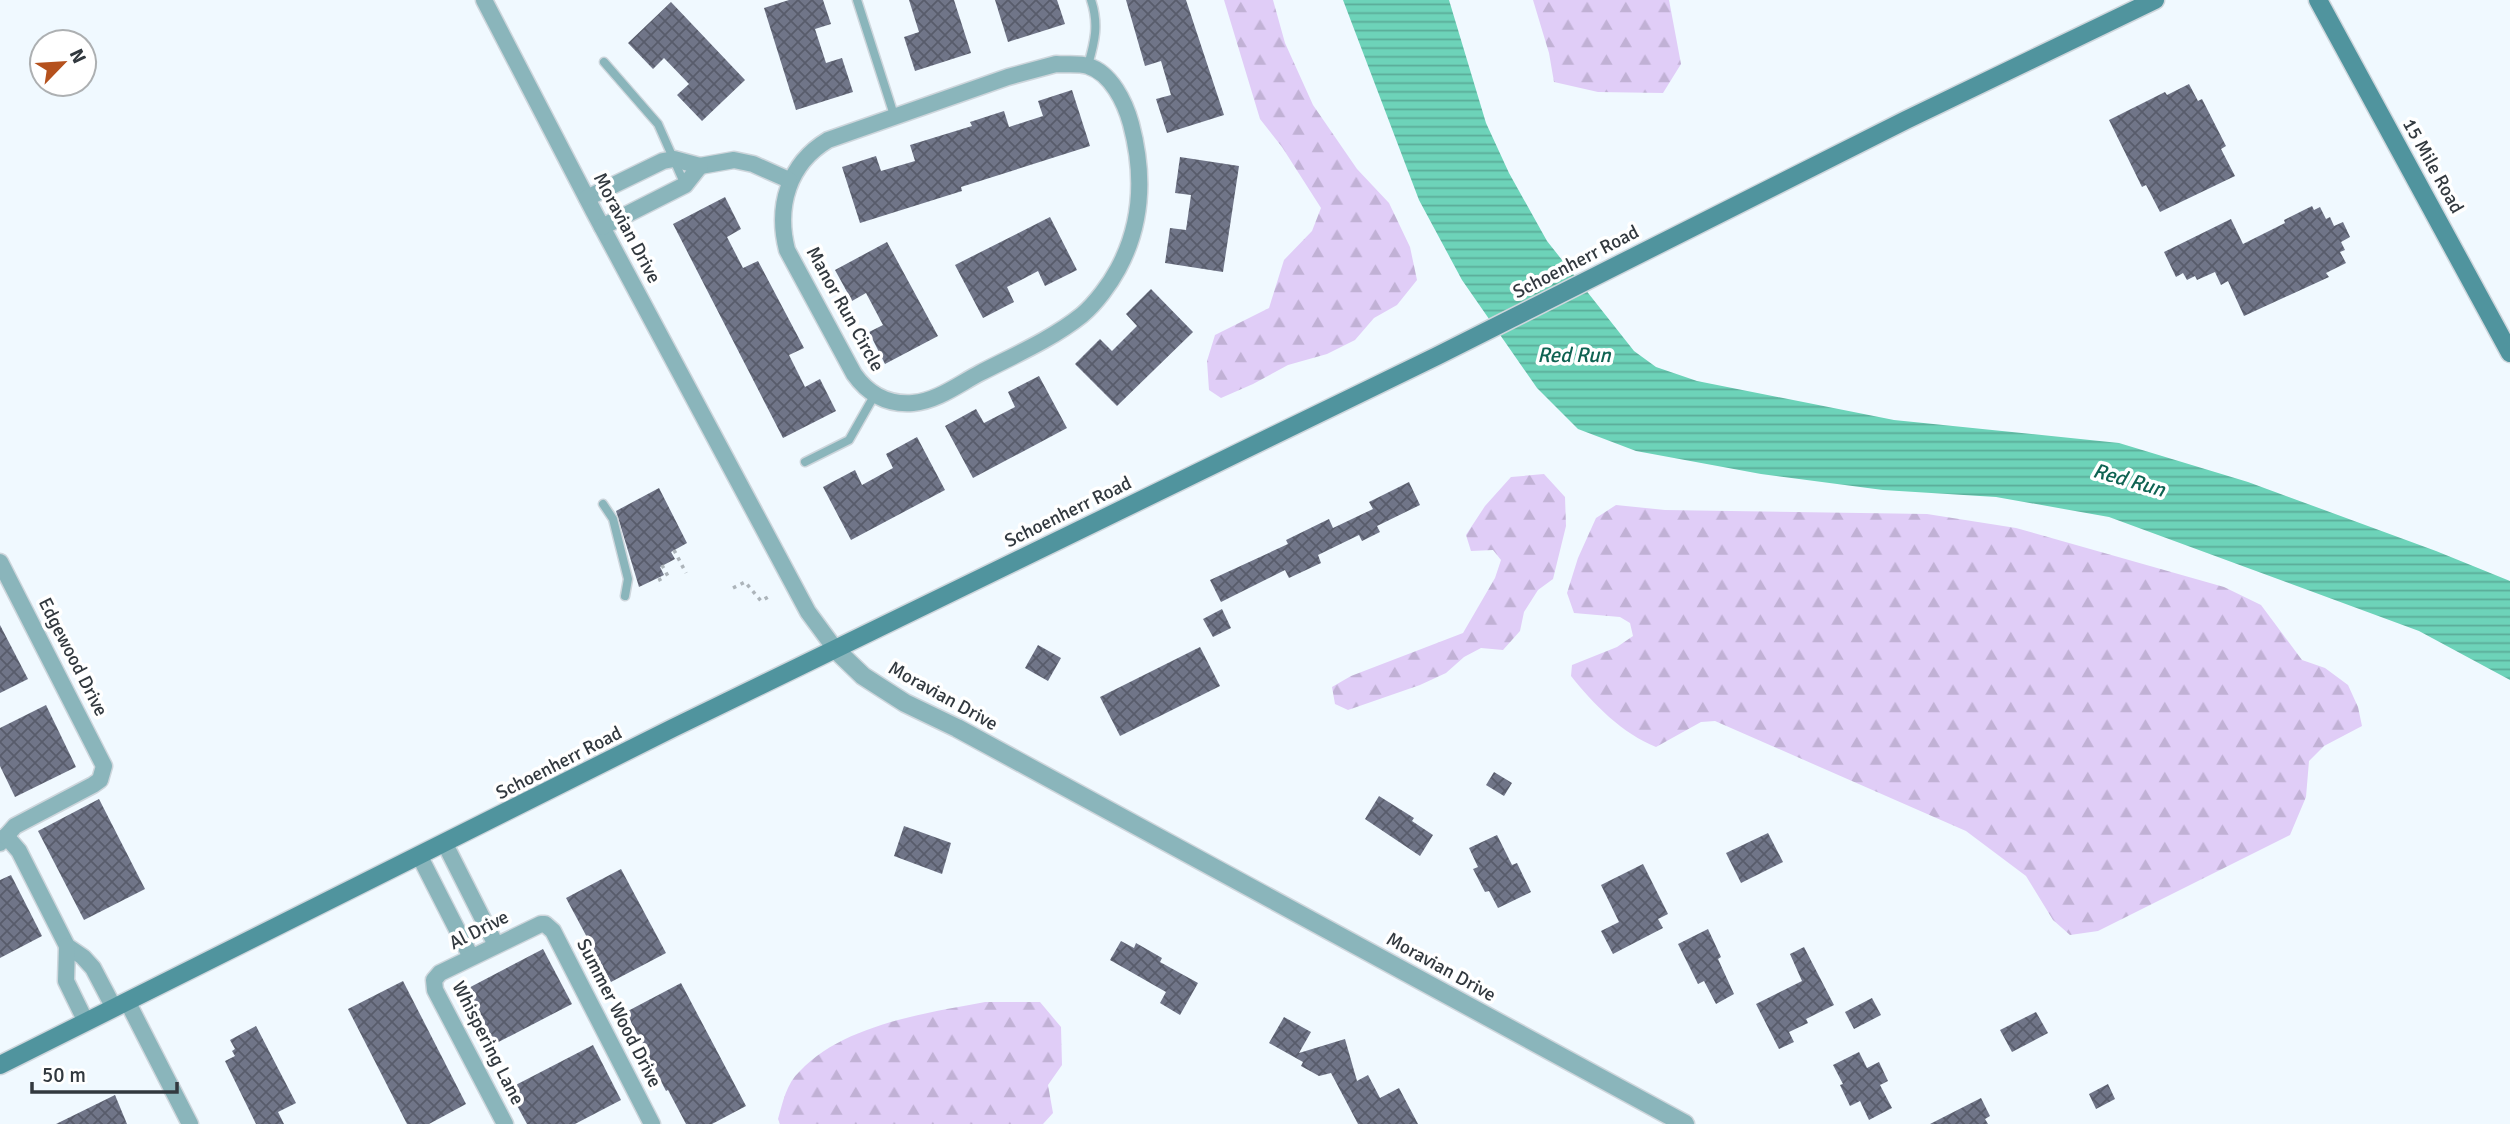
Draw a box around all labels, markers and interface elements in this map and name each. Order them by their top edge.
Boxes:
north arrow [28,28,98,98]
text: N [64,45,91,67]
street label: 15 Mile Road [2397,114,2469,218]
street label: Moravian Drive [588,169,666,287]
street label: Schoenherr Road [1509,220,1643,304]
street label: Manor Run Circle [801,242,889,376]
water label: Red Run [1537,342,1611,368]
water label: Red Run [2090,457,2169,503]
street label: Schoenherr Road [1001,471,1135,553]
street label: Edgewood Drive [33,594,113,720]
street label: Moravian Drive [884,656,1002,736]
street label: Schoenherr Road [492,721,626,805]
street label: Al Drive [445,905,513,955]
street label: Moravian Drive [1382,927,1500,1007]
street label: Summer Wood Drive [571,935,667,1091]
street label: Whispering Lane [446,977,530,1109]
scale bar [32,1050,177,1094]
text: 50 m [42,1062,86,1088]

